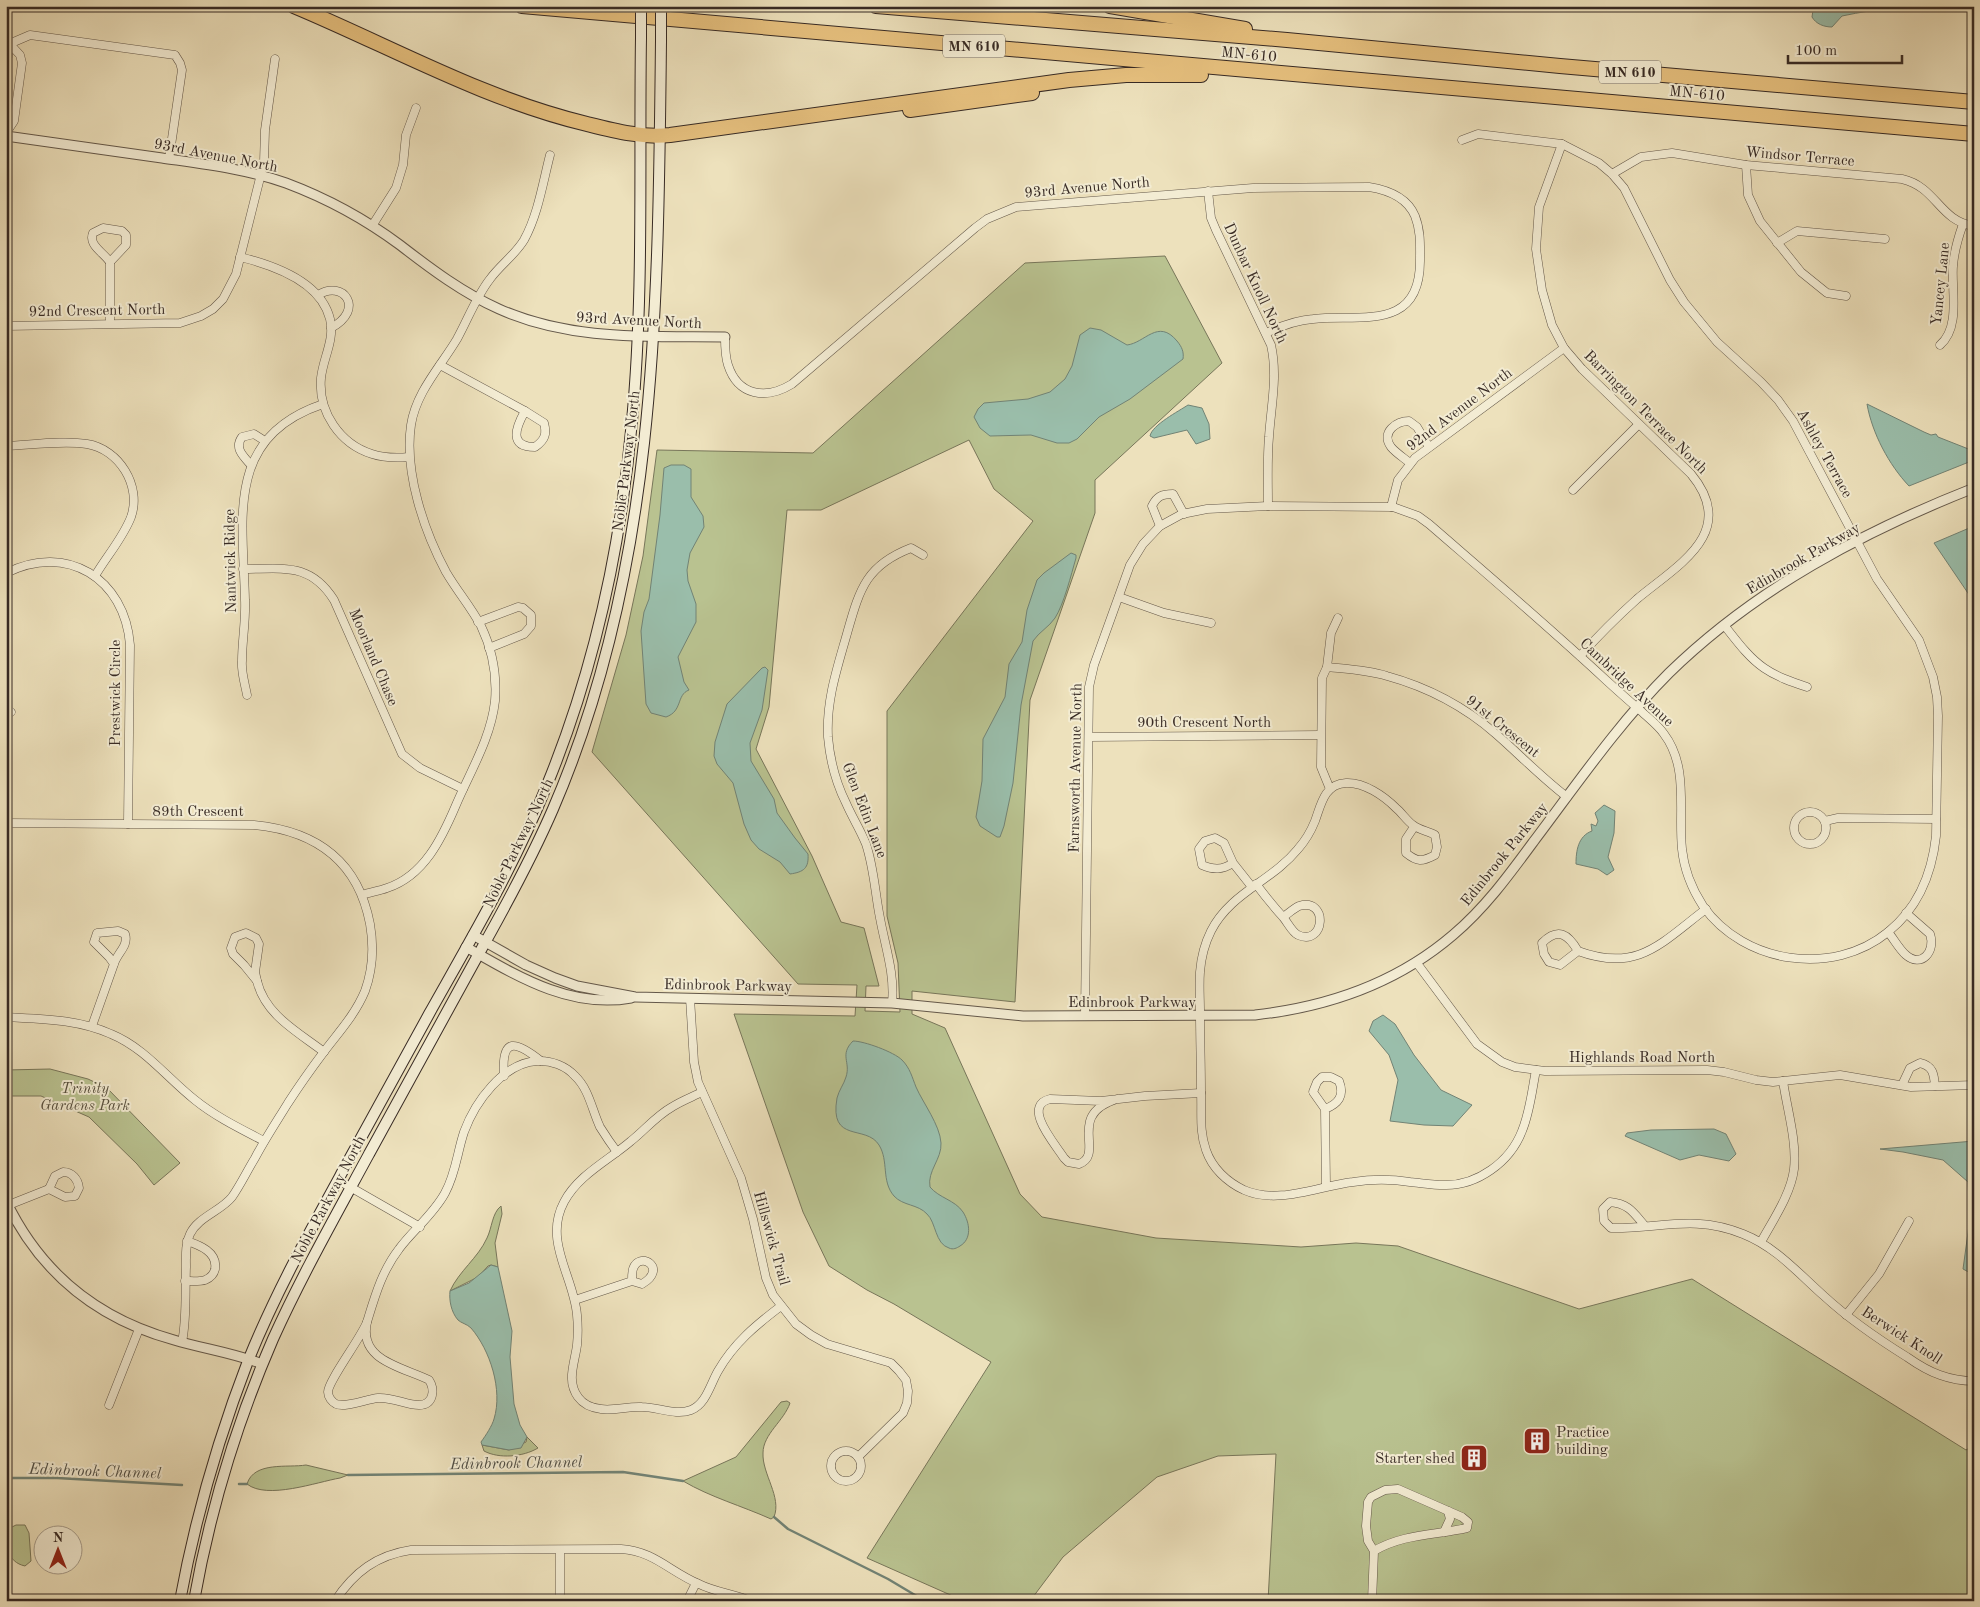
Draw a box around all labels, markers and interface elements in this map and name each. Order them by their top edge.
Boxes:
scale bar [1788,32,1901,64]
road number: MN 610 [943,34,1005,58]
text: 100 m [1795,44,1837,59]
street label: MN-610 [1220,46,1277,65]
road number: MN 610 [1599,61,1661,84]
street label: MN-610 [1668,85,1725,104]
street label: 93rd Avenue North [152,137,279,176]
street label: Windsor Terrace [1745,145,1855,170]
street label: 93rd Avenue North [1024,176,1151,201]
street label: Dunbar Knoll North [1220,221,1289,346]
street label: Yancey Lane [1930,242,1953,326]
street label: 92nd Crescent North [29,303,165,320]
street label: 93rd Avenue North [576,311,702,332]
street label: Barrington Terrace North [1580,348,1710,478]
street label: 92nd Avenue North [1404,366,1515,455]
street label: Noble Parkway North [611,390,644,532]
street label: Ashley Terrace [1793,407,1854,501]
street label: Nantwick Ridge [223,509,240,613]
street label: Edinbrook Parkway [1744,521,1863,598]
street label: Moorland Chase [345,607,400,709]
street label: Cambridge Avenue [1576,636,1676,730]
street label: Prestwick Circle [109,639,124,746]
street label: Farnsworth Avenue North [1068,683,1085,853]
street label: 91st Crescent [1462,693,1542,761]
street label: 90th Crescent North [1137,716,1271,731]
street label: Glen Edin Lane [838,761,889,860]
street label: Noble Parkway North [482,777,557,911]
street label: Edinbrook Parkway [1459,800,1551,909]
street label: 89th Crescent [152,805,244,820]
street label: Edinbrook Parkway [664,978,792,995]
street label: Edinbrook Parkway [1068,996,1196,1011]
street label: Highlands Road North [1569,1051,1715,1066]
park label: Trinity Gardens Park [40,1082,130,1114]
street label: Noble Parkway North [289,1134,369,1266]
street label: Hillswick Trail [750,1190,791,1287]
street label: Berwick Knoll [1858,1305,1944,1368]
building icon: Practice building [1522,1426,1552,1456]
place label: Practice building [1556,1426,1609,1458]
building icon: Starter shed [1459,1443,1489,1473]
place label: Starter shed [1375,1452,1455,1467]
water label: Edinbrook Channel [448,1455,583,1473]
water label: Edinbrook Channel [27,1462,162,1482]
north arrow [32,1524,82,1574]
text: N [53,1531,64,1545]

